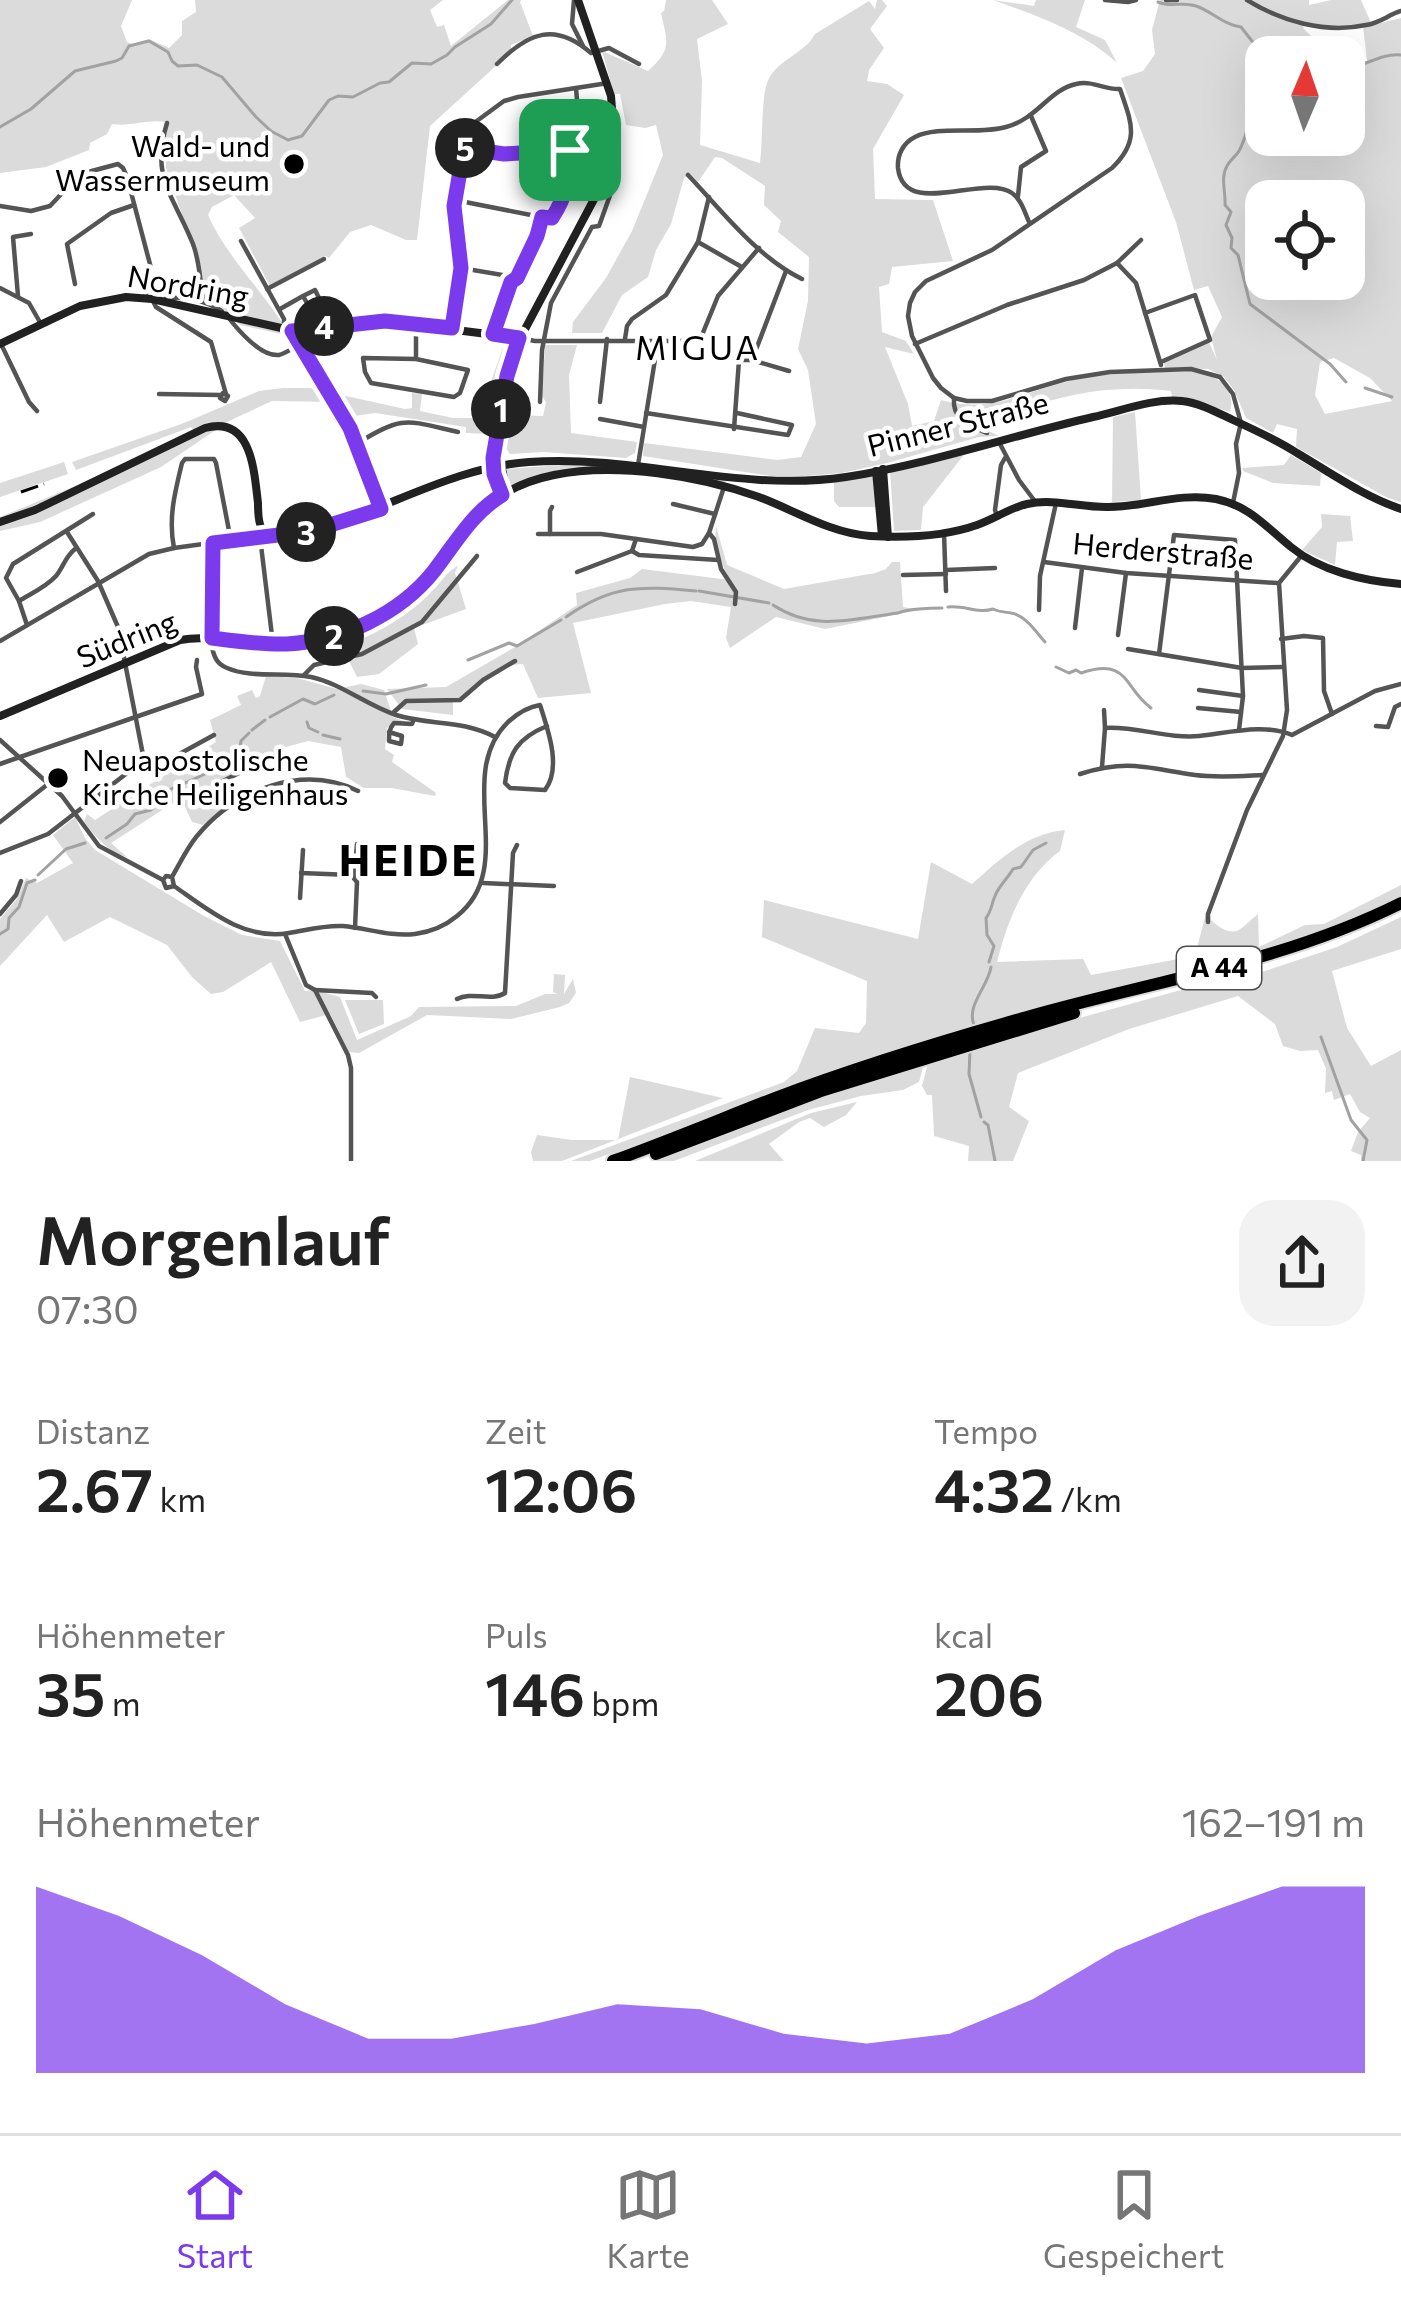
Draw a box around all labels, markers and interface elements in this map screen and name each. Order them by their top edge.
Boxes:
north arrow [1245,36,1365,156]
map controls [1245,36,1365,300]
pin [519,99,621,201]
icon: arrive [537,117,603,183]
pin: 5 [435,118,495,178]
place label: Wald- und Wassermuseum [55,126,270,197]
text: 5 [455,127,475,168]
marker: Wald- und Wassermuseum [281,151,307,177]
button: locate [1245,180,1365,300]
street label: Nordring [125,256,252,313]
pin: 4 [294,296,354,356]
text: 4 [314,305,334,346]
district label: MIGUA [635,326,761,367]
pin: 1 [471,379,531,439]
street label: Pinner Straße [863,382,1052,463]
text: 1 [494,388,508,429]
pin: 3 [276,502,336,562]
text: 3 [296,511,316,552]
street label: Herderstraße [1071,523,1255,576]
street label: Südring [71,601,182,674]
pin: 2 [304,606,364,666]
text: 2 [325,615,343,656]
place label: Neuapostolische Kirche Heiligenhaus [82,740,349,811]
marker: Neuapostolische Kirche Heiligenhaus [45,765,71,791]
district label: HEIDE [339,833,479,885]
road number: A 44 [1177,947,1261,989]
text: Morgenlauf [36,1198,390,1279]
button: share [1239,1200,1365,1326]
text: 07:30 [36,1284,139,1332]
text: Distanz [36,1410,150,1451]
text: Zeit [485,1410,547,1451]
text: Tempo [934,1410,1038,1451]
text: 2.67 [36,1451,153,1524]
text: 12:06 [485,1451,637,1524]
text: 4:32 [934,1451,1054,1524]
text: km [153,1478,206,1519]
text: /km [1054,1478,1122,1519]
text: Höhenmeter [36,1614,226,1655]
text: Puls [485,1614,548,1655]
text: kcal [934,1614,993,1655]
text: 35 [36,1655,106,1728]
text: 146 [485,1655,585,1728]
text: 206 [934,1655,1044,1728]
text: m [106,1682,141,1723]
text: bpm [585,1682,659,1723]
text: Höhenmeter [36,1797,260,1845]
text: 162–191 m [1182,1797,1365,1845]
tab: Start [177,2162,253,2275]
tab: Karte [606,2162,690,2275]
tab: Gespeichert [1043,2162,1224,2275]

